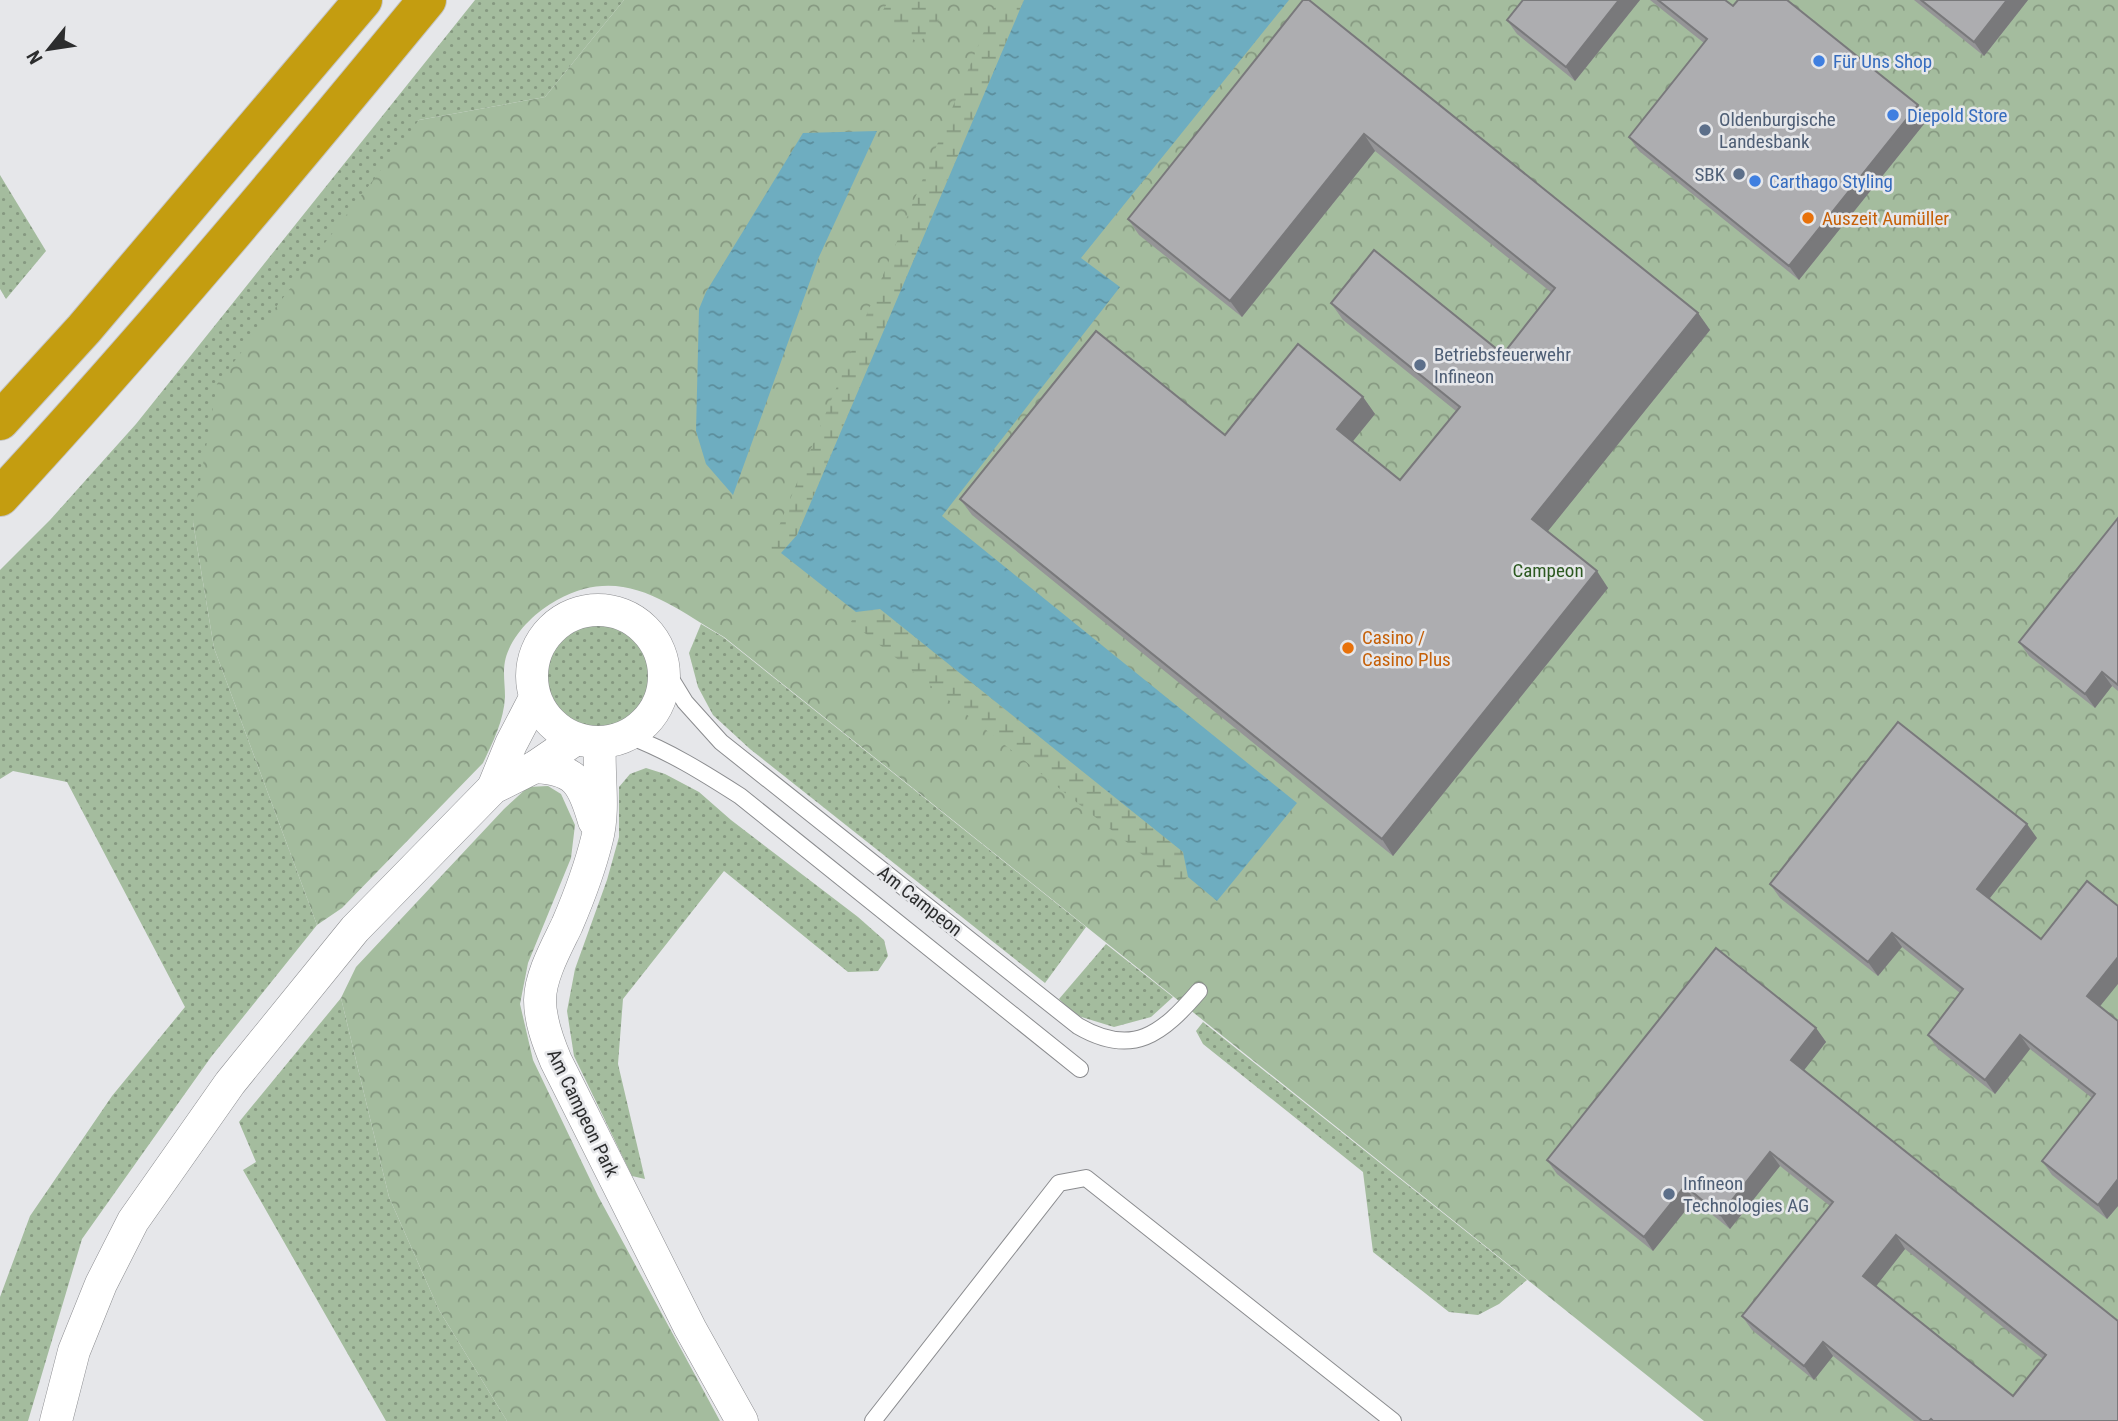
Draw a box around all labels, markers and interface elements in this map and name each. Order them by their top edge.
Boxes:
north arrow [14,14,84,84]
text: N [22,46,48,68]
place label: Für Uns Shop [1833,50,1932,73]
marker: Für Uns Shop [1811,53,1827,69]
place label: Diepold Store [1907,104,2008,127]
marker: Diepold Store [1885,107,1901,123]
place label: Oldenburgische Landesbank [1719,108,1836,153]
marker: Oldenburgische Landesbank [1697,122,1713,138]
place label: SBK [1694,163,1726,186]
marker: SBK [1731,166,1747,182]
place label: Carthago Styling [1769,170,1893,193]
marker: Carthago Styling [1747,173,1763,189]
place label: Auszeit Aumüller [1822,207,1949,230]
marker: Auszeit Aumüller [1800,210,1816,226]
place label: Betriebsfeuerwehr Infineon [1434,343,1571,388]
marker: Betriebsfeuerwehr Infineon [1412,357,1428,373]
park label: Campeon [1512,559,1584,582]
place label: Casino / Casino Plus [1362,626,1451,671]
marker: Casino / Casino Plus [1340,640,1356,656]
street label: Am Campeon [873,861,967,941]
street label: Am Campeon Park [542,1045,624,1181]
place label: Infineon Technologies AG [1683,1172,1809,1217]
marker: Infineon Technologies AG [1661,1186,1677,1202]

